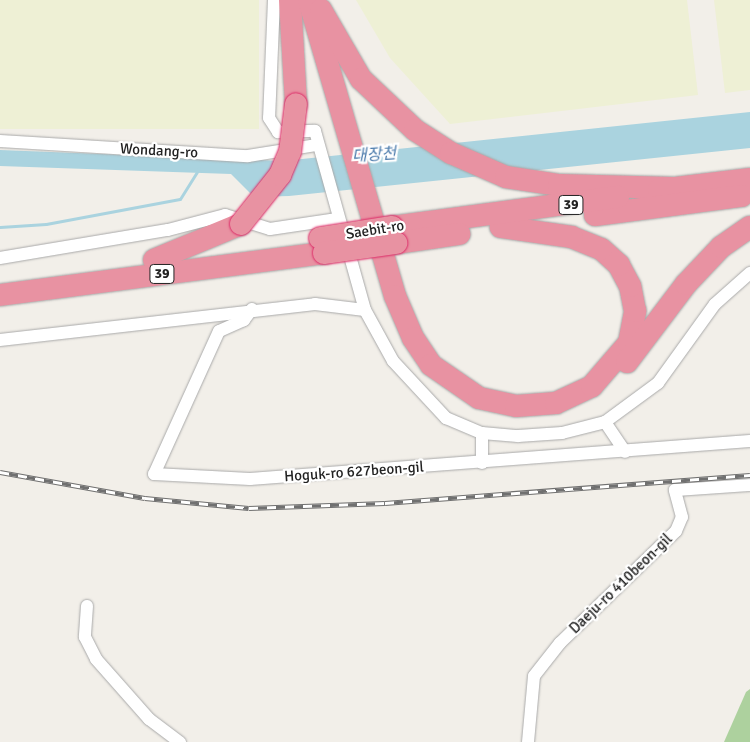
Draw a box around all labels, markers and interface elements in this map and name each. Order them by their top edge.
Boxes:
street label: Wondang-ro [120,140,198,162]
water label: 대장천 [351,144,397,166]
road number: 39 [557,194,585,216]
street label: Saebit-ro [345,217,405,243]
road number: 39 [148,262,176,286]
street label: Hoguk-ro 627beon-gil [283,458,425,486]
street label: Daeju-ro 410beon-gil [566,530,676,638]

